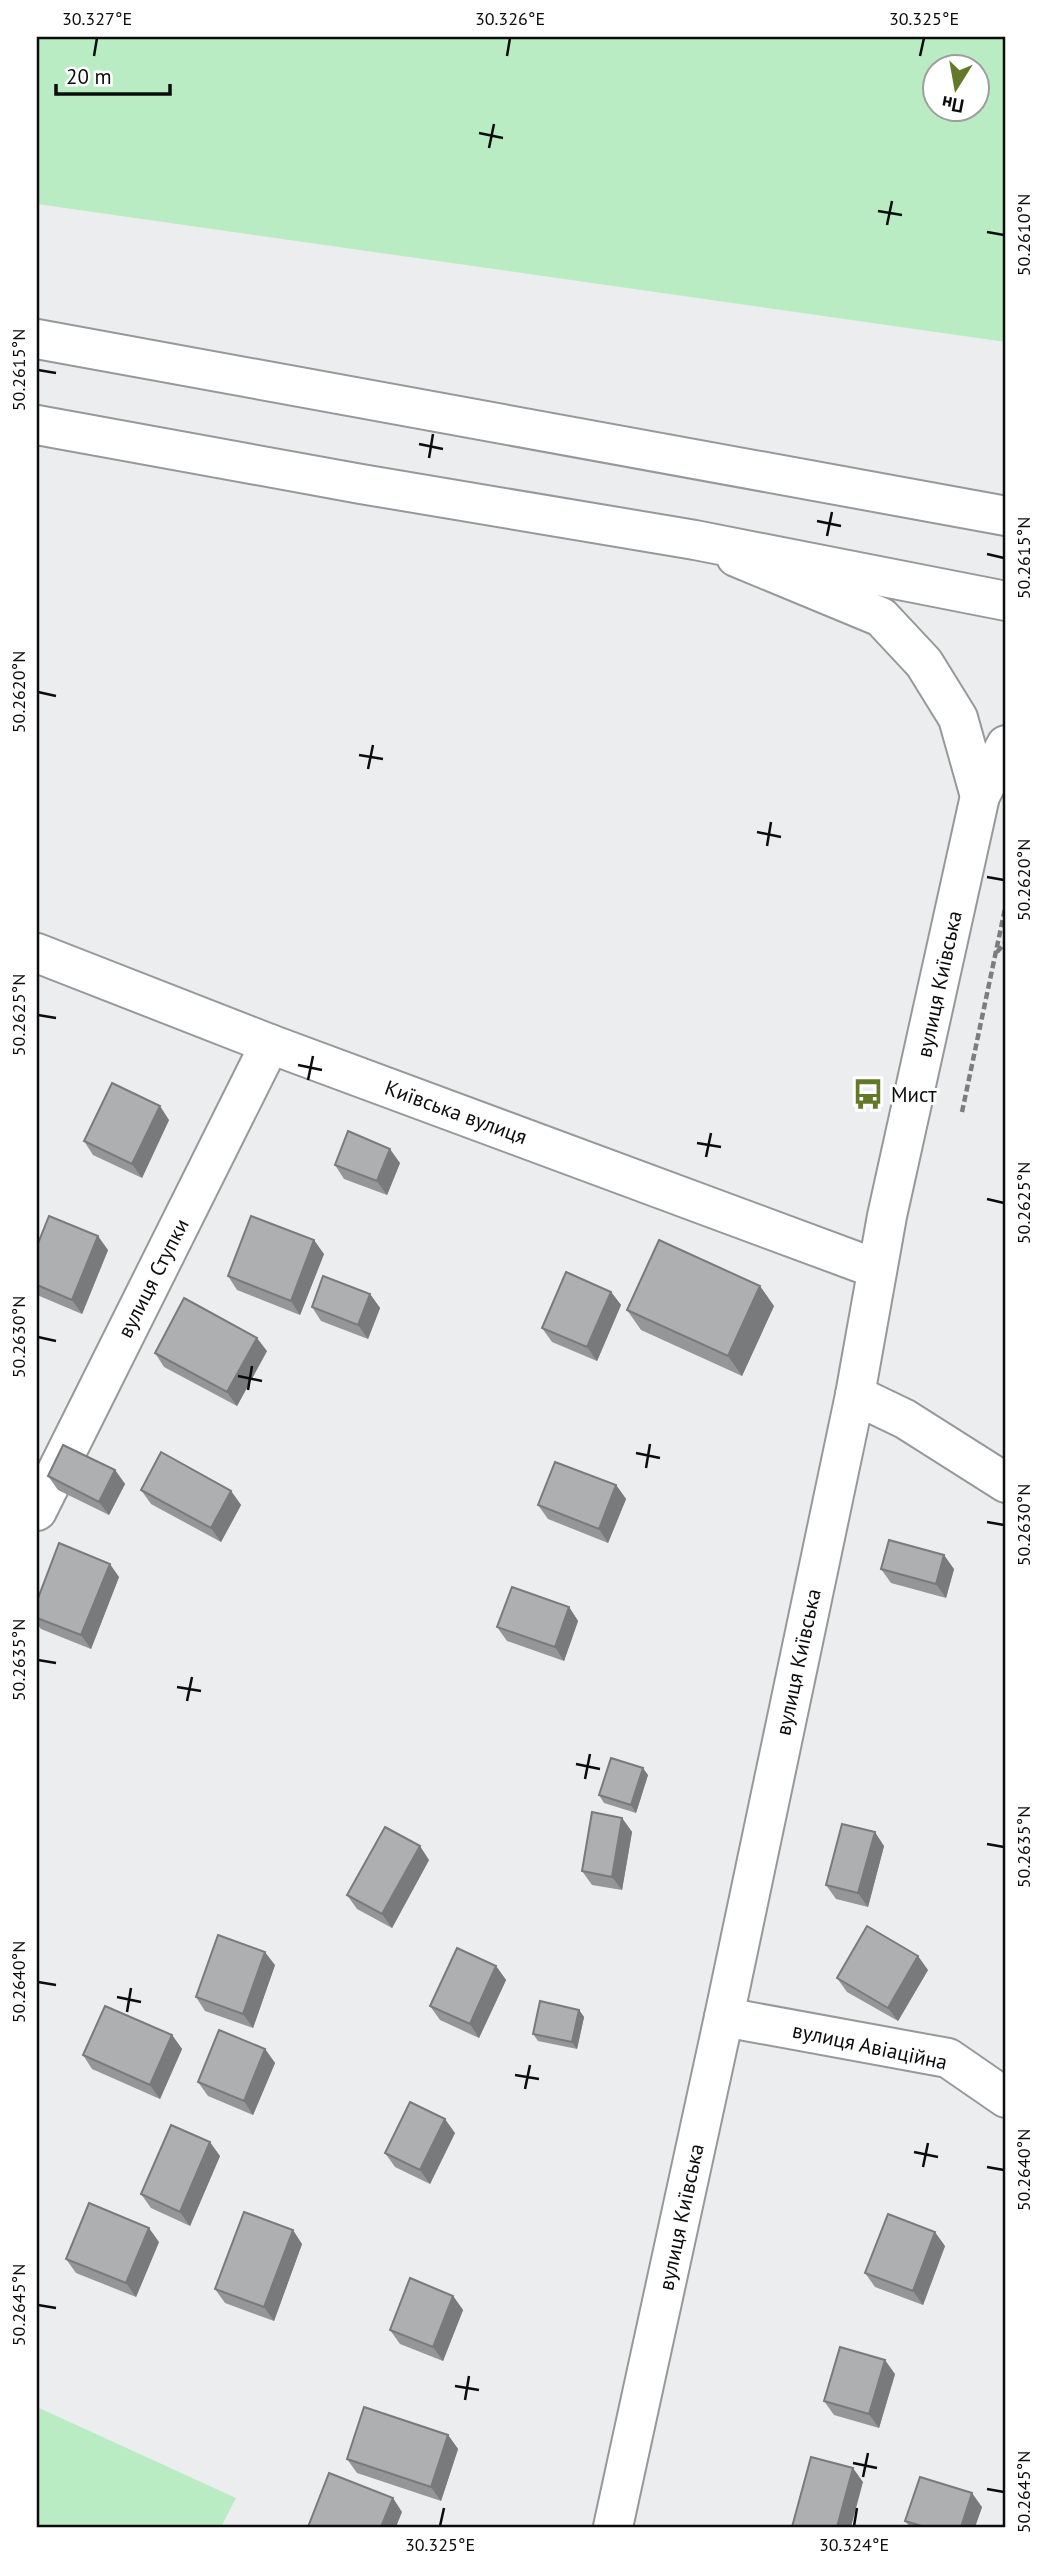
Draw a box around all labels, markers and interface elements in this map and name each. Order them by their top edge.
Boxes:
text: 30.327°E [62,7,132,30]
text: 30.326°E [475,7,545,30]
text: 30.325°E [889,7,959,30]
scale bar [56,52,170,96]
north arrow [920,52,990,122]
text: 20 m [66,63,112,90]
text: Пн [939,91,966,119]
text: 50.2610°N [1012,194,1035,276]
text: 50.2615°N [7,329,30,411]
text: 50.2615°N [1012,517,1035,599]
text: 50.2620°N [7,651,30,733]
text: 50.2620°N [1012,839,1035,921]
street label: вулиця Київська [910,908,968,1060]
text: 50.2625°N [7,974,30,1056]
street label: Київська вулиця [381,1074,531,1150]
bus stop icon: Мист [851,1077,885,1111]
place label: Мист [891,1081,937,1108]
text: 50.2625°N [1012,1162,1035,1244]
street label: вулиця Ступки [111,1214,195,1342]
text: 50.2630°N [7,1296,30,1378]
text: 50.2630°N [1012,1484,1035,1566]
street label: вулиця Київська [769,1586,827,1738]
text: 50.2635°N [7,1619,30,1701]
text: 50.2635°N [1012,1806,1035,1888]
text: 50.2640°N [7,1941,30,2023]
street label: вулиця Авіаційна [790,2016,950,2076]
text: 50.2640°N [1012,2129,1035,2211]
street label: вулиця Київська [652,2141,710,2293]
text: 50.2645°N [7,2264,30,2346]
text: 50.2645°N [1012,2451,1035,2533]
text: 30.325°E [405,2533,475,2556]
text: 30.324°E [819,2533,889,2556]

